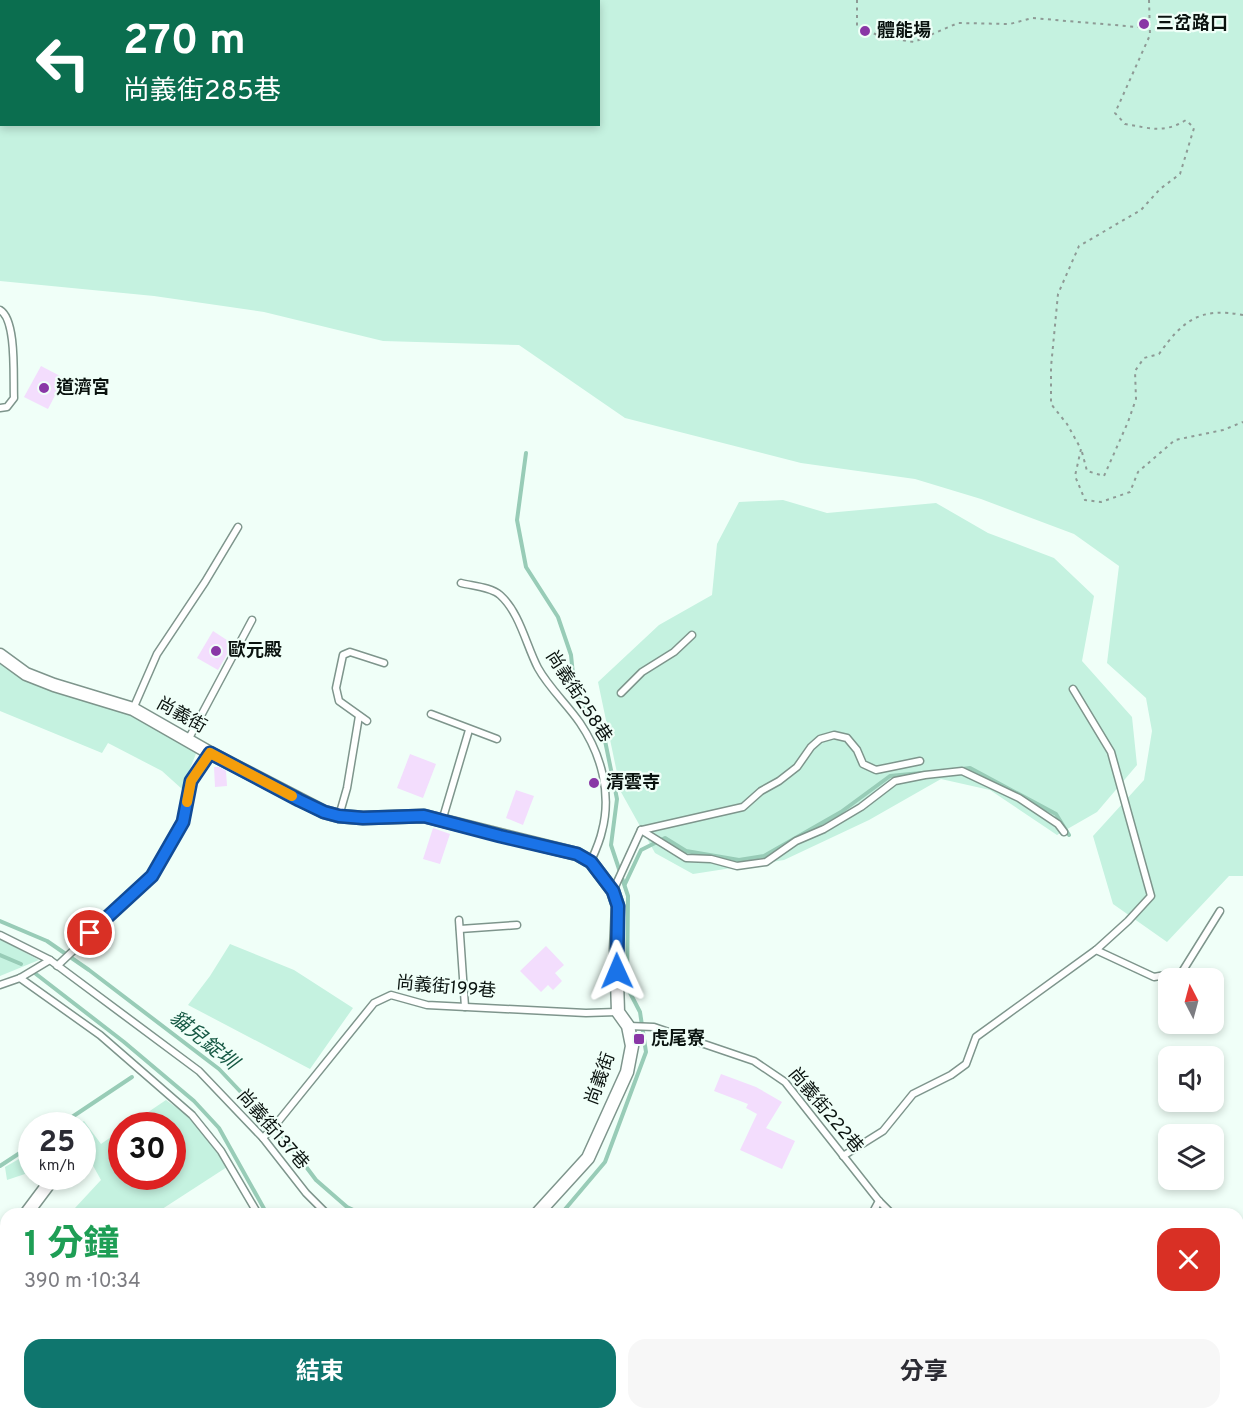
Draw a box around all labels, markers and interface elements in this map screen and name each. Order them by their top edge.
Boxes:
place label: 三岔路口 [1156,13,1228,36]
text: 270 m [123,16,246,69]
marker: 三岔路口 [1137,17,1151,31]
place label: 體能場 [877,20,931,43]
icon: left [24,24,102,102]
marker: 體能場 [858,24,872,38]
text: 尚義街285巷 [123,75,281,109]
place label: 道濟宮 [56,377,110,400]
marker: 道濟宮 [37,381,51,395]
place label: 歐元殿 [228,640,282,663]
marker: 歐元殿 [209,644,223,658]
street label: 尚義街258巷 [540,647,616,747]
street label: 尚義街 [152,693,210,739]
place label: 清雲寺 [606,772,660,795]
marker: 清雲寺 [587,776,601,790]
pin [64,907,115,958]
icon: arrive [73,916,106,949]
position arrow [585,939,649,1003]
north arrow [1158,968,1224,1034]
map controls [1158,968,1224,1190]
street label: 尚義街199巷 [395,972,497,1004]
water label: 貓兒錠圳 [164,1006,245,1078]
place label: 虎尾寮 [651,1028,705,1051]
marker: 虎尾寮 [632,1032,646,1046]
button: sound [1158,1046,1224,1112]
street label: 尚義街 [581,1050,621,1108]
street label: 尚義街222巷 [782,1063,868,1159]
street label: 尚義街137巷 [231,1085,313,1175]
speed limit sign: 30 [108,1112,186,1190]
button: layers [1158,1124,1224,1190]
text: 25 [39,1125,75,1162]
text: km/h [39,1157,75,1176]
text: 1 分鐘 [24,1223,119,1269]
button: close [1157,1228,1220,1291]
text: 390 m · 10:34 [24,1269,141,1295]
button: 結束 [24,1339,616,1408]
button: 分享 [628,1339,1220,1408]

